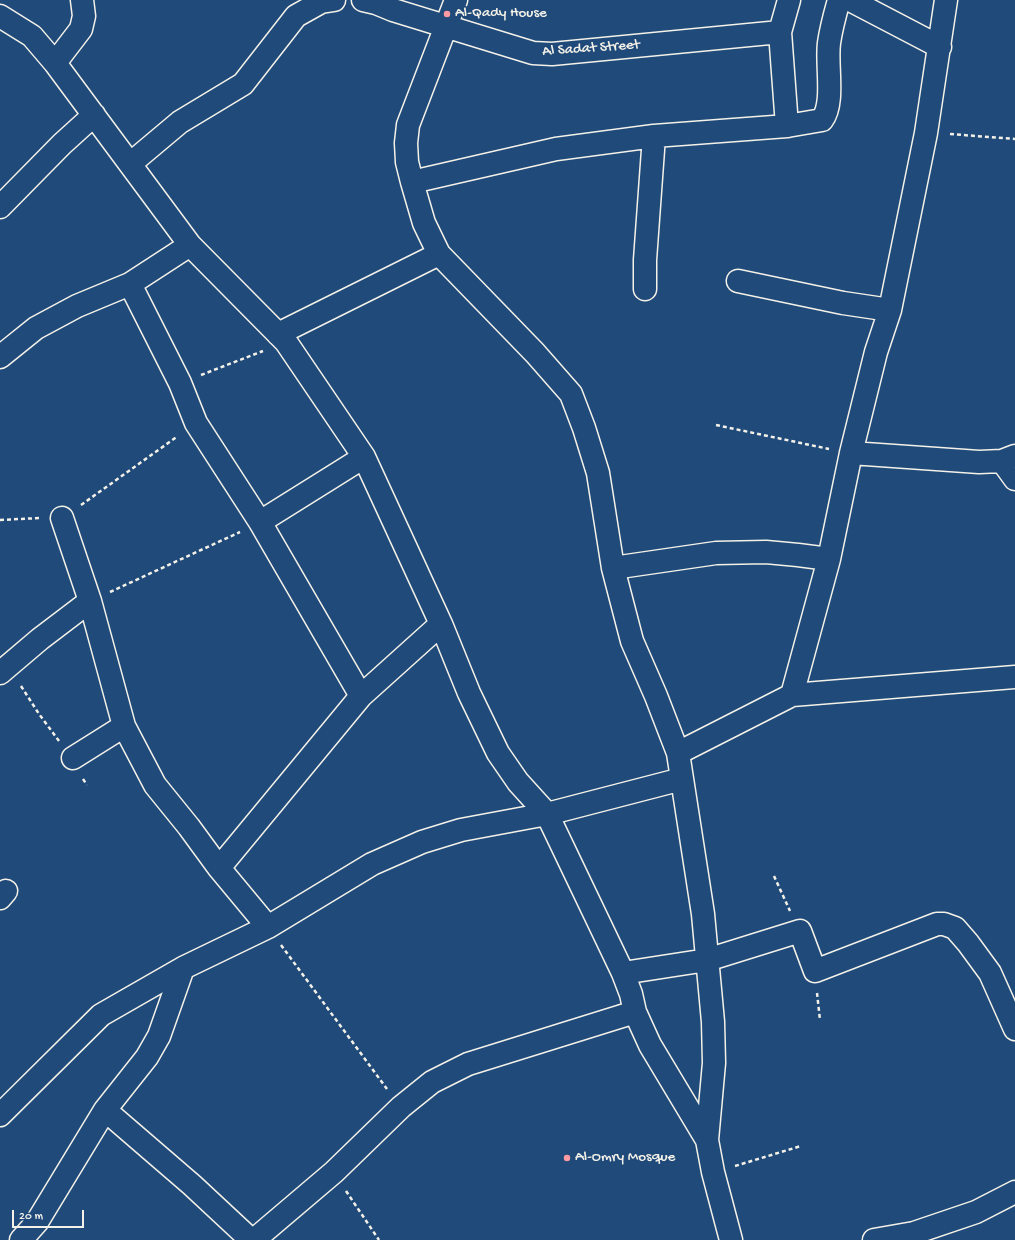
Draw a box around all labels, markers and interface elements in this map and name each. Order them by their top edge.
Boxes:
place label: Al-Qady House [455,5,547,23]
marker: Al-Qady House [442,9,452,19]
street label: Al Sadat Street [542,37,640,61]
place label: Al-Omry Mosque [575,1149,675,1167]
marker: Al-Omry Mosque [562,1153,572,1163]
scale bar [14,1202,86,1228]
text: 20 m [19,1210,43,1224]

